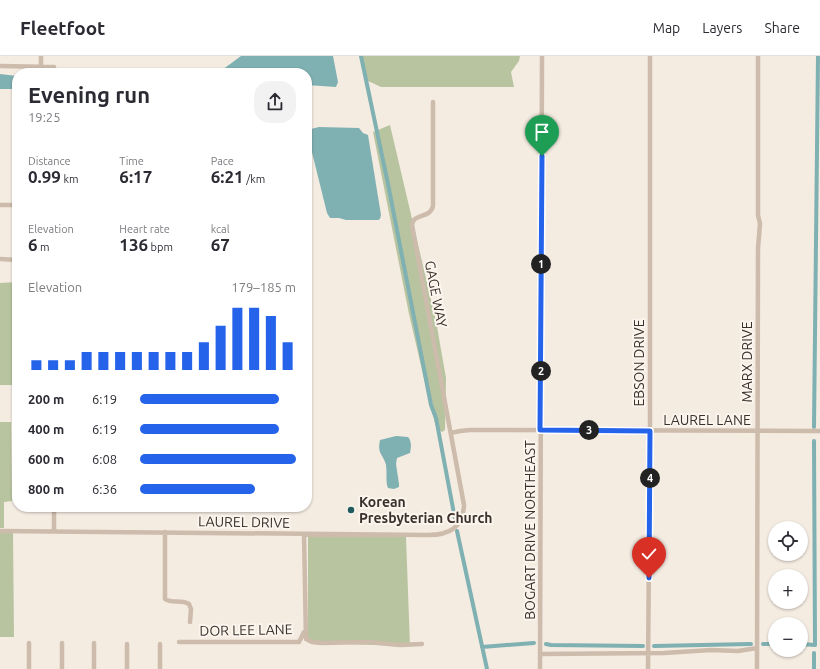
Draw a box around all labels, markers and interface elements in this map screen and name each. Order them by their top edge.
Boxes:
text: Fleetfoot [20,17,105,39]
text: Map [653,20,680,36]
text: Layers [702,20,742,36]
text: Share [764,20,800,36]
button: share [254,81,296,123]
text: Evening run [28,82,150,107]
text: 19:25 [28,110,61,124]
pin [525,115,559,156]
icon: arrive [531,121,553,143]
text: Distance [28,155,71,167]
text: Time [119,155,144,167]
text: Pace [211,155,234,167]
text: 0.99 [28,167,61,186]
text: 6:17 [119,167,152,186]
text: 6:21 [211,167,244,186]
text: km [61,173,79,185]
text: /km [244,173,265,185]
text: Elevation [28,223,74,235]
text: Heart rate [119,223,170,235]
text: kcal [211,223,230,235]
text: 6 [28,235,38,254]
text: 136 [119,235,148,254]
text: 67 [211,235,230,254]
text: m [38,241,50,253]
text: bpm [148,241,173,253]
pin: 1 [531,254,551,274]
text: 1 [538,258,544,270]
street label: GAGE WAY [422,259,450,329]
text: Elevation [28,280,82,294]
text: 179–185 m [231,280,296,294]
street label: EBSON DRIVE [631,319,647,407]
street label: MARX DRIVE [739,321,755,403]
pin: 2 [531,361,551,381]
text: 2 [538,365,544,377]
text: 200 m [28,392,64,406]
text: 6:19 [92,392,117,406]
street label: LAUREL LANE [663,412,751,428]
pin: 3 [579,420,599,440]
text: 400 m [28,422,64,436]
text: 6:19 [92,422,117,436]
text: 3 [586,424,592,436]
street label: BOGART DRIVE NORTHEAST [522,440,538,620]
text: 600 m [28,452,64,466]
text: 6:08 [92,452,117,466]
pin: 4 [640,468,660,488]
text: 4 [647,472,653,484]
text: 800 m [28,482,64,496]
text: 6:36 [92,482,117,496]
place label: Korean Presbyterian Church [359,494,493,526]
marker: Korean Presbyterian Church [346,505,356,515]
street label: LAUREL DRIVE [198,513,290,531]
map controls [768,521,808,657]
button: locate [768,521,808,561]
pin [632,537,666,578]
icon: check [638,543,660,565]
button: + [768,569,808,609]
button: − [768,617,808,657]
street label: DOR LEE LANE [199,621,293,639]

